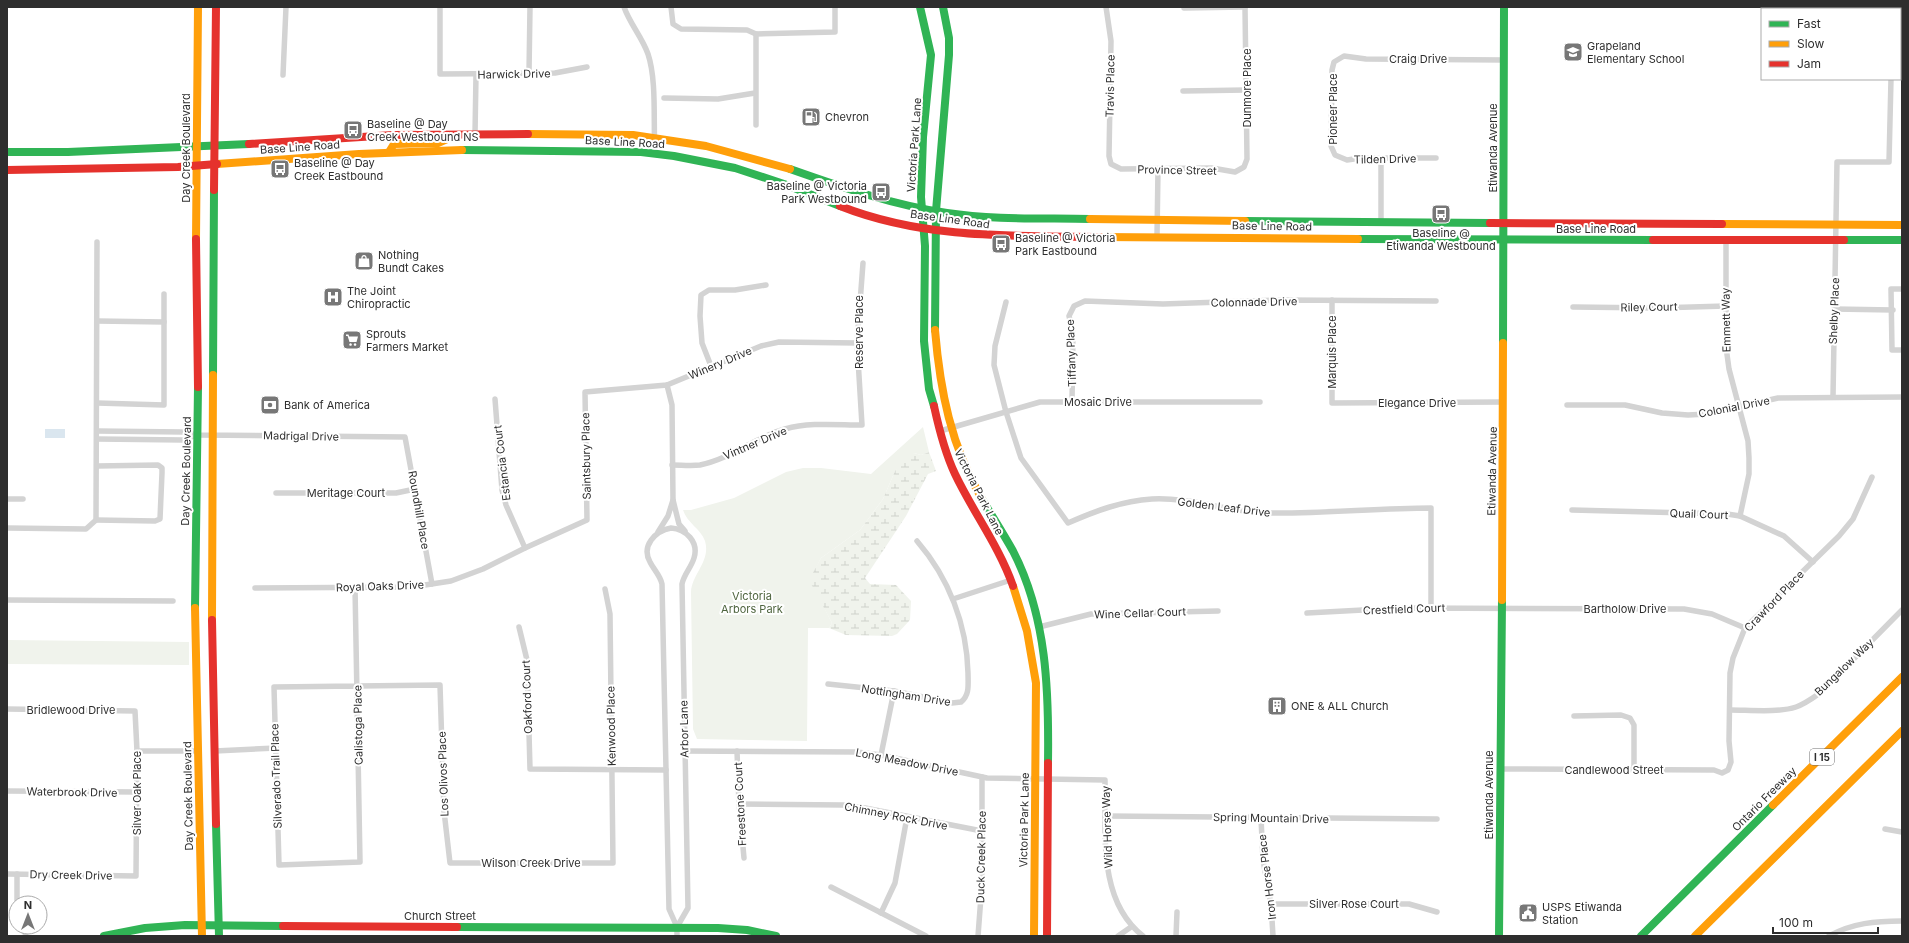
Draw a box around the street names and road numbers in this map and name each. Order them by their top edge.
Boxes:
street label: Dunmore Place [1240,48,1254,128]
street label: Craig Drive [1389,52,1447,66]
street label: Travis Place [1102,54,1118,118]
street label: Harwick Drive [477,66,551,82]
street label: Pioneer Place [1326,73,1340,145]
street label: Day Creek Boulevard [179,93,193,203]
street label: Victoria Park Lane [904,97,924,193]
street label: Etiwanda Avenue [1486,103,1500,193]
street label: Base Line Road [585,133,665,151]
street label: Base Line Road [260,137,340,157]
street label: Tilden Drive [1354,151,1416,167]
street label: Province Street [1137,162,1217,178]
street label: Base Line Road [909,206,991,232]
street label: Base Line Road [1232,218,1312,234]
street label: Base Line Road [1556,222,1636,236]
street label: Shelby Place [1826,277,1842,345]
street label: Emmett Way [1718,287,1734,353]
street label: Colonnade Drive [1211,294,1297,310]
street label: Reserve Place [852,295,866,369]
street label: Riley Court [1620,299,1678,314]
street label: Marquis Place [1325,315,1339,389]
street label: Tiffany Place [1063,319,1079,387]
street label: Winery Drive [686,343,754,383]
street label: Colonial Drive [1697,393,1771,421]
street label: Mosaic Drive [1064,395,1132,409]
street label: Elegance Drive [1378,396,1456,410]
street label: Saintsbury Place [578,412,594,500]
street label: Day Creek Boulevard [178,416,194,526]
street label: Vintner Drive [721,423,789,463]
street label: Estancia Court [490,424,514,502]
street label: Etiwanda Avenue [1484,426,1500,516]
street label: Madrigal Drive [263,428,339,444]
street label: Victoria Park Lane [951,447,1007,537]
street label: Roundhill Place [405,470,433,550]
street label: Meritage Court [307,486,386,500]
street label: Golden Leaf Drive [1177,494,1271,520]
street label: Quail Court [1669,506,1729,522]
street label: Crawford Place [1741,567,1807,635]
street label: Royal Oaks Drive [336,577,424,595]
street label: Crestfield Court [1363,601,1446,617]
street label: Bartholow Drive [1584,602,1666,616]
street label: Wine Cellar Court [1094,604,1186,622]
street label: Bungalow Way [1812,635,1876,699]
street label: Oakford Court [519,659,535,734]
street label: Nottingham Drive [860,681,952,709]
street label: Calistoga Place [350,685,366,765]
street label: Kenwood Place [603,686,619,766]
street label: Arbor Lane [676,700,692,758]
street label: Bridlewood Drive [27,703,115,717]
street label: Silverado Trail Place [267,723,285,829]
street label: Los Olivos Place [435,731,451,817]
street label: Day Creek Boulevard [180,741,196,851]
street label: Long Meadow Drive [854,745,960,779]
road number: I 15 [1810,749,1834,765]
street label: Etiwanda Avenue [1482,750,1496,840]
street label: Silver Oak Place [130,751,144,835]
street label: Freestone Court [731,761,749,846]
street label: Candlewood Street [1564,763,1664,777]
street label: Ontario Freeway [1729,764,1799,834]
street label: Victoria Park Lane [1016,772,1032,868]
street label: Waterbrook Drive [26,784,118,800]
street label: Wild Horse Way [1099,785,1115,869]
street label: Chimney Rock Drive [843,799,949,833]
street label: Spring Mountain Drive [1213,810,1329,826]
street label: Duck Creek Place [973,811,989,903]
street label: Iron Horse Place [1255,834,1279,920]
street label: Wilson Creek Drive [481,856,581,870]
street label: Dry Creek Drive [29,867,113,883]
street label: Silver Rose Court [1309,897,1399,911]
street label: Church Street [404,909,476,923]

